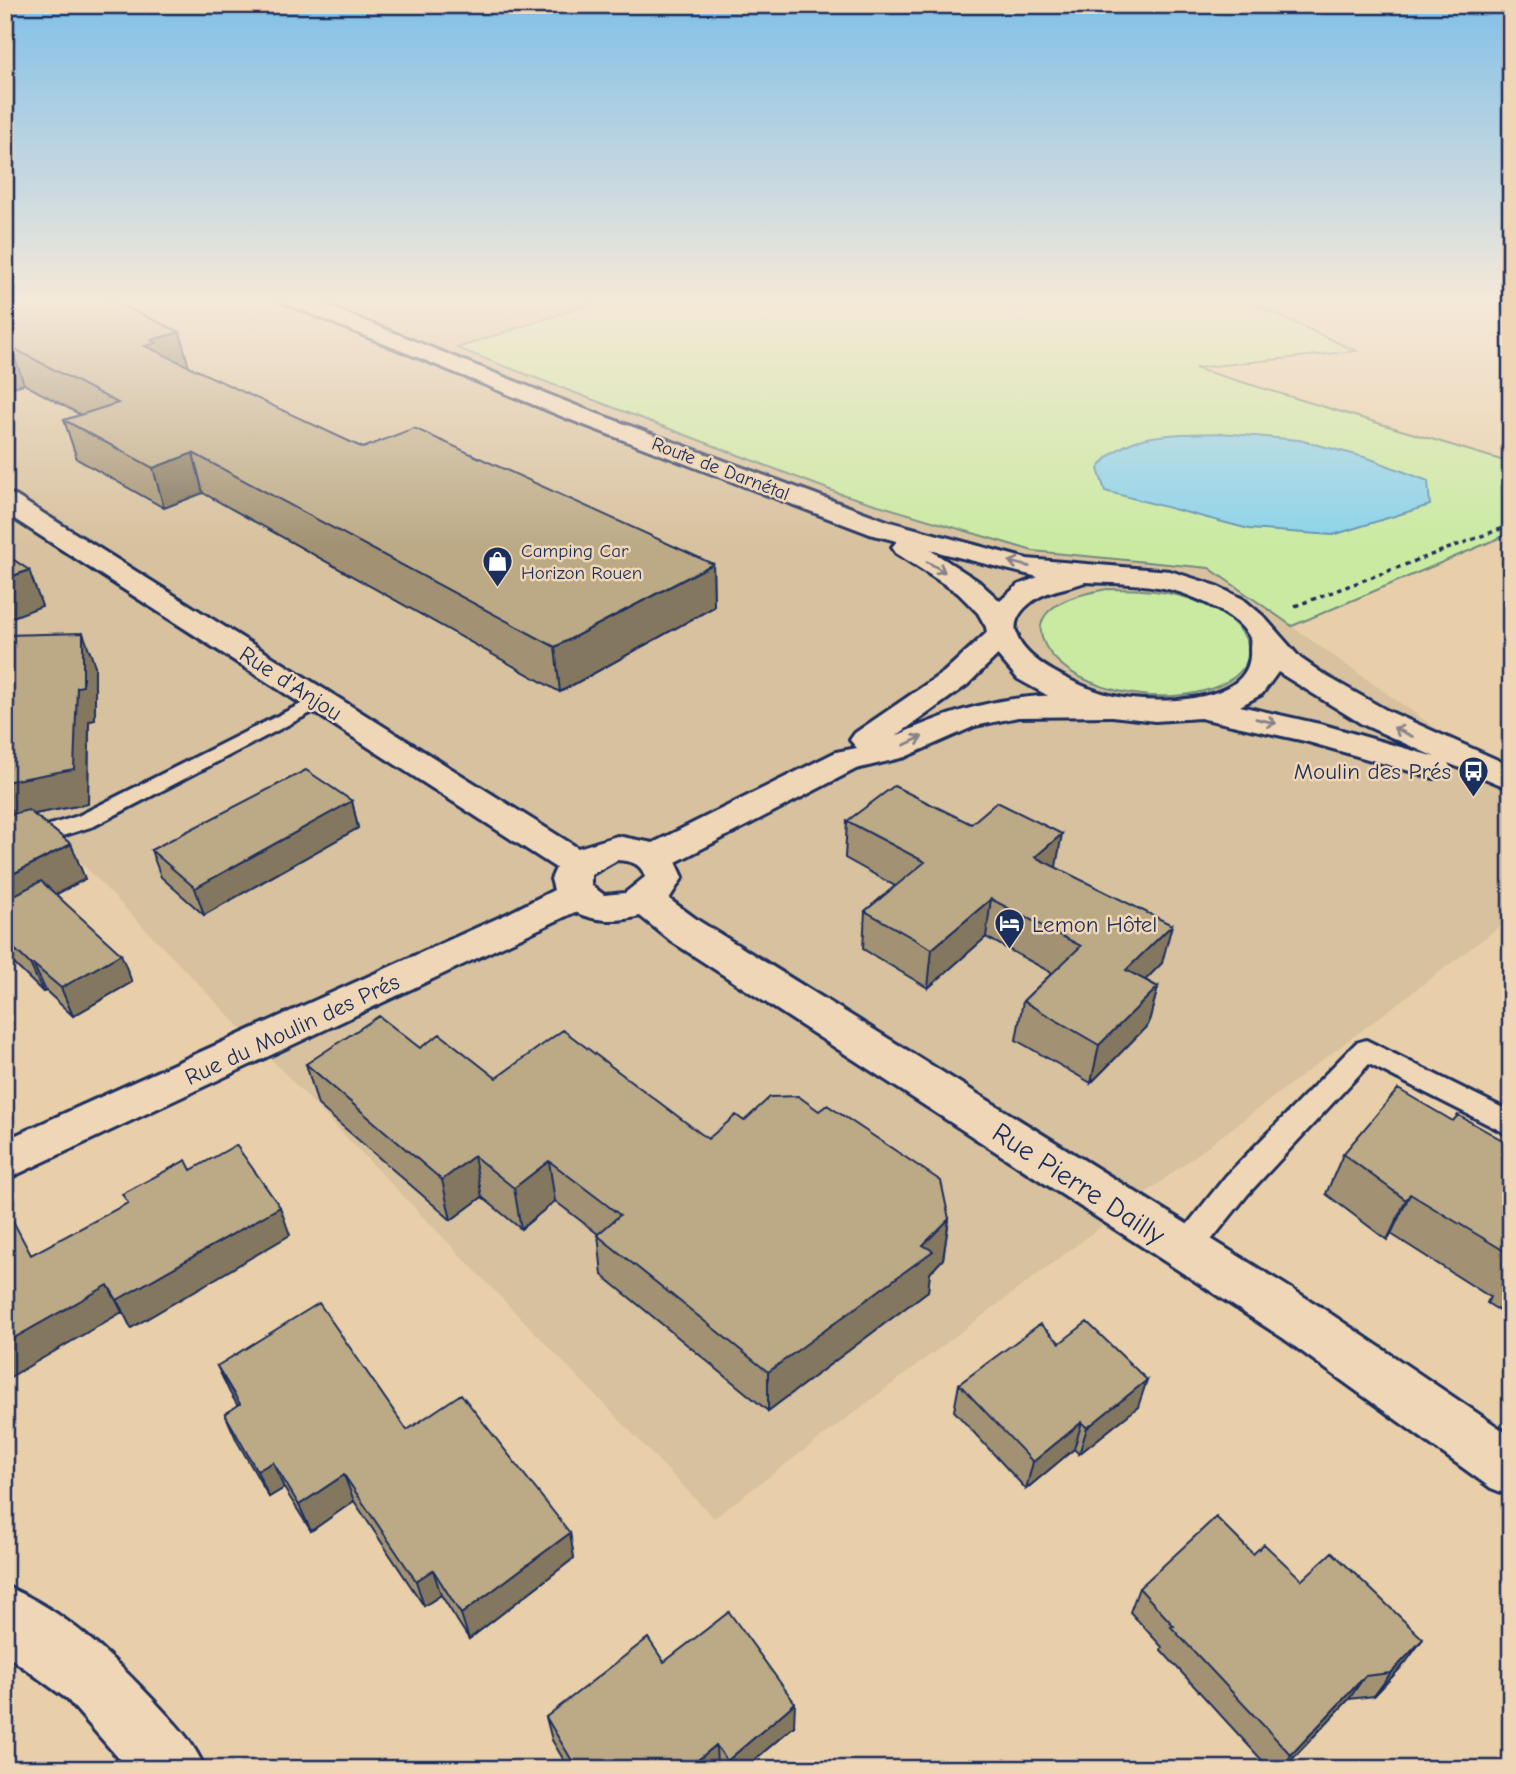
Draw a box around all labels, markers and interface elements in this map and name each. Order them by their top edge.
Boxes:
street label: Route de Darnétal [649,433,793,505]
place label: Camping Car Horizon Rouen [521,540,642,584]
shop icon: Camping Car Horizon Rouen [481,544,515,588]
one-way arrow [1008,557,1030,570]
one-way arrow [925,561,946,574]
street label: Rue d'Anjou [234,640,347,727]
one-way arrow [1254,714,1277,728]
one-way arrow [1393,724,1414,738]
one-way arrow [902,734,923,747]
bus stop icon: Moulin des Prés [1457,754,1491,798]
place label: Moulin des Prés [1294,758,1451,785]
hotel icon: Lemon Hôtel [992,907,1026,951]
place label: Lemon Hôtel [1032,911,1157,938]
street label: Rue du Moulin des Prés [181,968,404,1091]
street label: Rue Pierre Dailly [986,1116,1171,1252]

